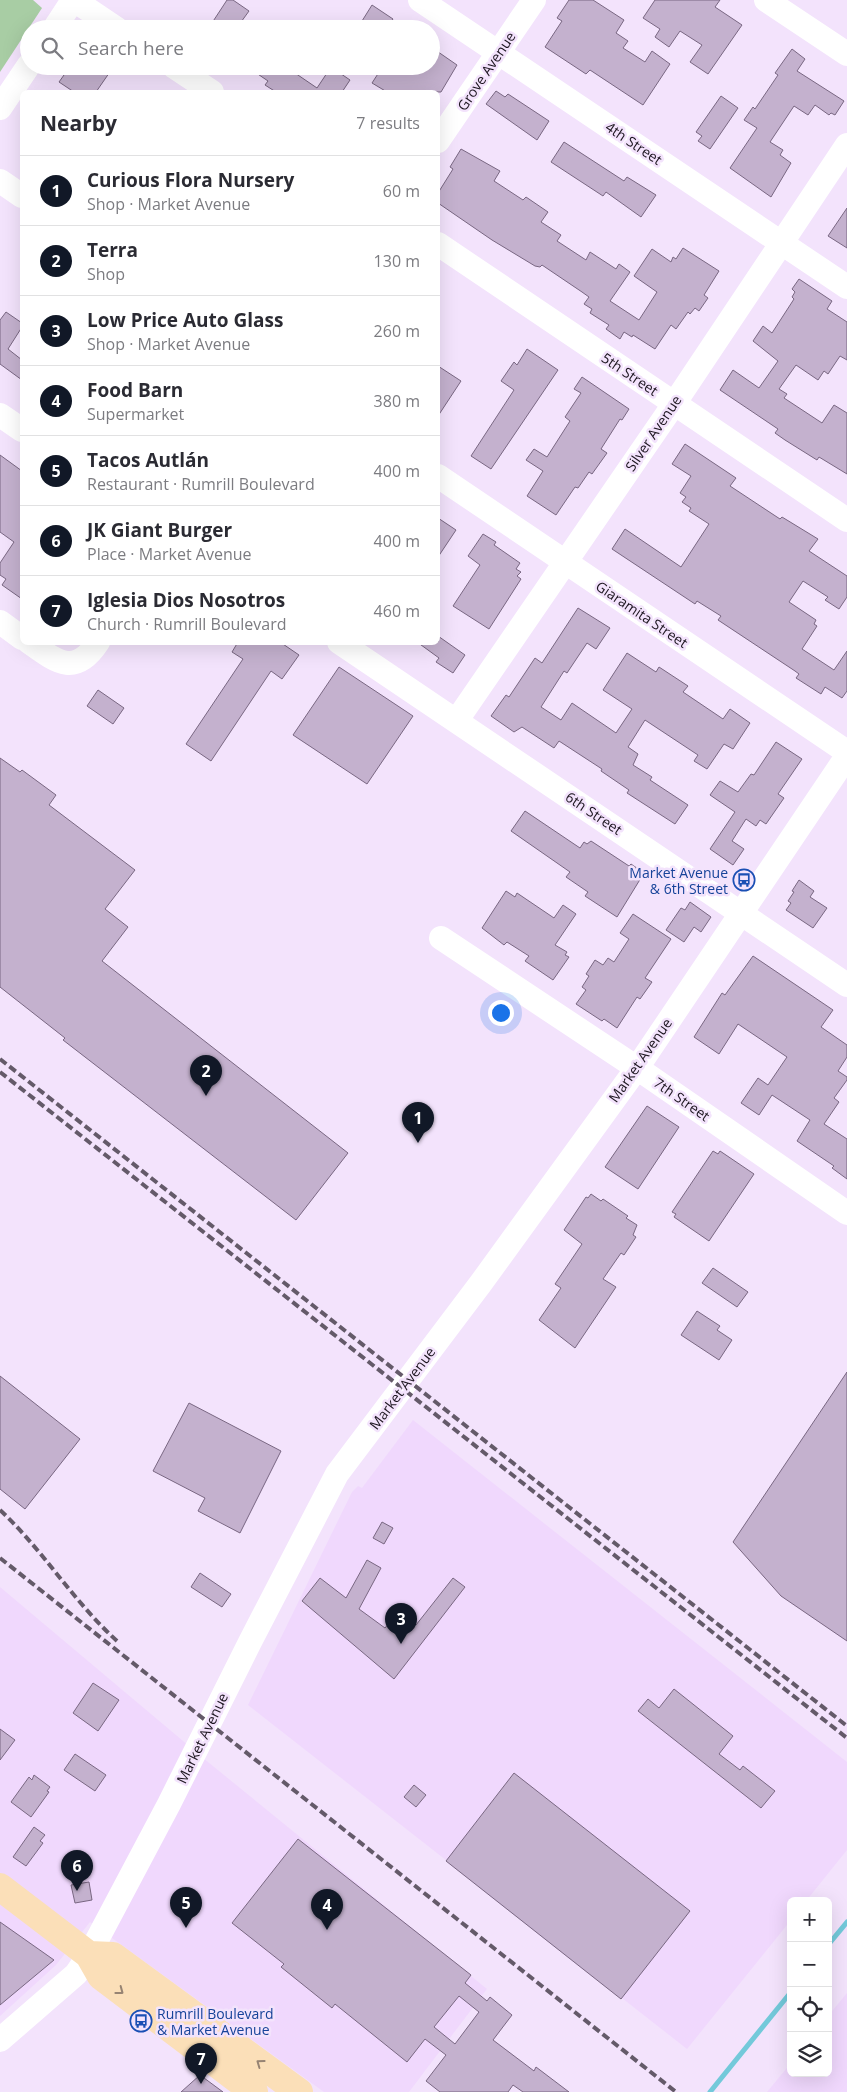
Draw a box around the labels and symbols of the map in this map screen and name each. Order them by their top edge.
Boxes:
street label: Grove Avenue [453,28,520,114]
street label: 4th Street [602,117,666,169]
street label: 5th Street [598,348,662,400]
street label: Silver Avenue [621,391,685,475]
street label: Giaramita Street [592,576,692,652]
street label: 6th Street [562,787,626,839]
place label: Market Avenue & 6th Street [629,863,728,898]
bus stop icon: Market Avenue & 6th Street [732,868,756,892]
your location [488,1000,514,1026]
street label: Market Avenue [604,1014,676,1106]
pin: 2 [190,1055,222,1096]
street label: 7th Street [650,1073,714,1125]
pin: 1 [402,1102,434,1143]
street label: Market Avenue [365,1343,439,1433]
pin: 3 [385,1603,417,1644]
street label: Market Avenue [172,1689,232,1787]
pin: 6 [61,1850,93,1891]
pin: 5 [170,1887,202,1928]
pin: 4 [311,1889,343,1930]
one-way arrow [114,1985,124,1994]
place label: Rumrill Boulevard & Market Avenue [157,2004,274,2039]
bus stop icon: Rumrill Boulevard & Market Avenue [129,2009,153,2033]
pin: 7 [185,2043,217,2084]
one-way arrow [256,2060,266,2069]

